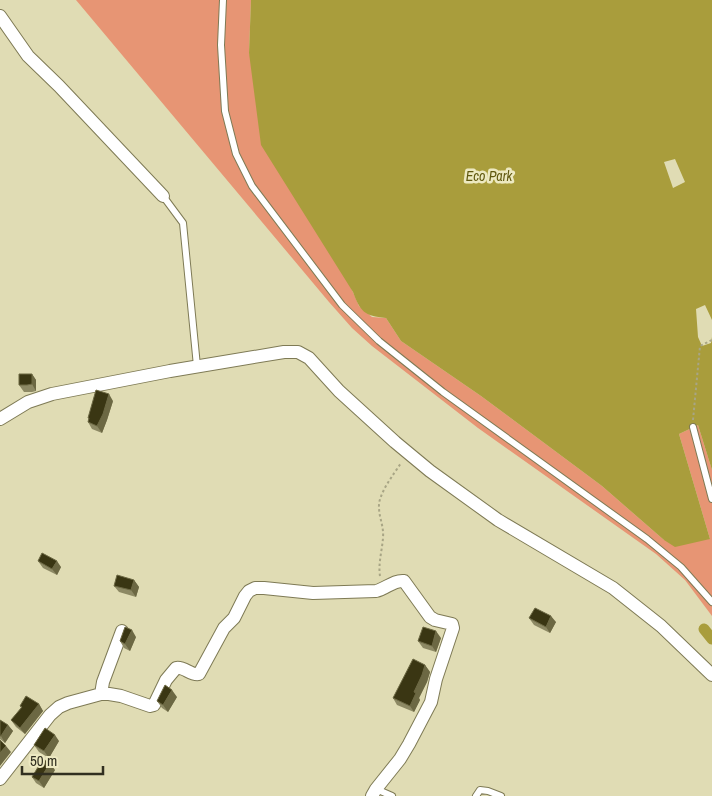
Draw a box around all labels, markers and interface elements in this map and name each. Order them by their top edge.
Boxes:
water label: Eco Park [466,167,514,185]
scale bar [22,744,104,776]
text: 50 m [30,750,57,771]

